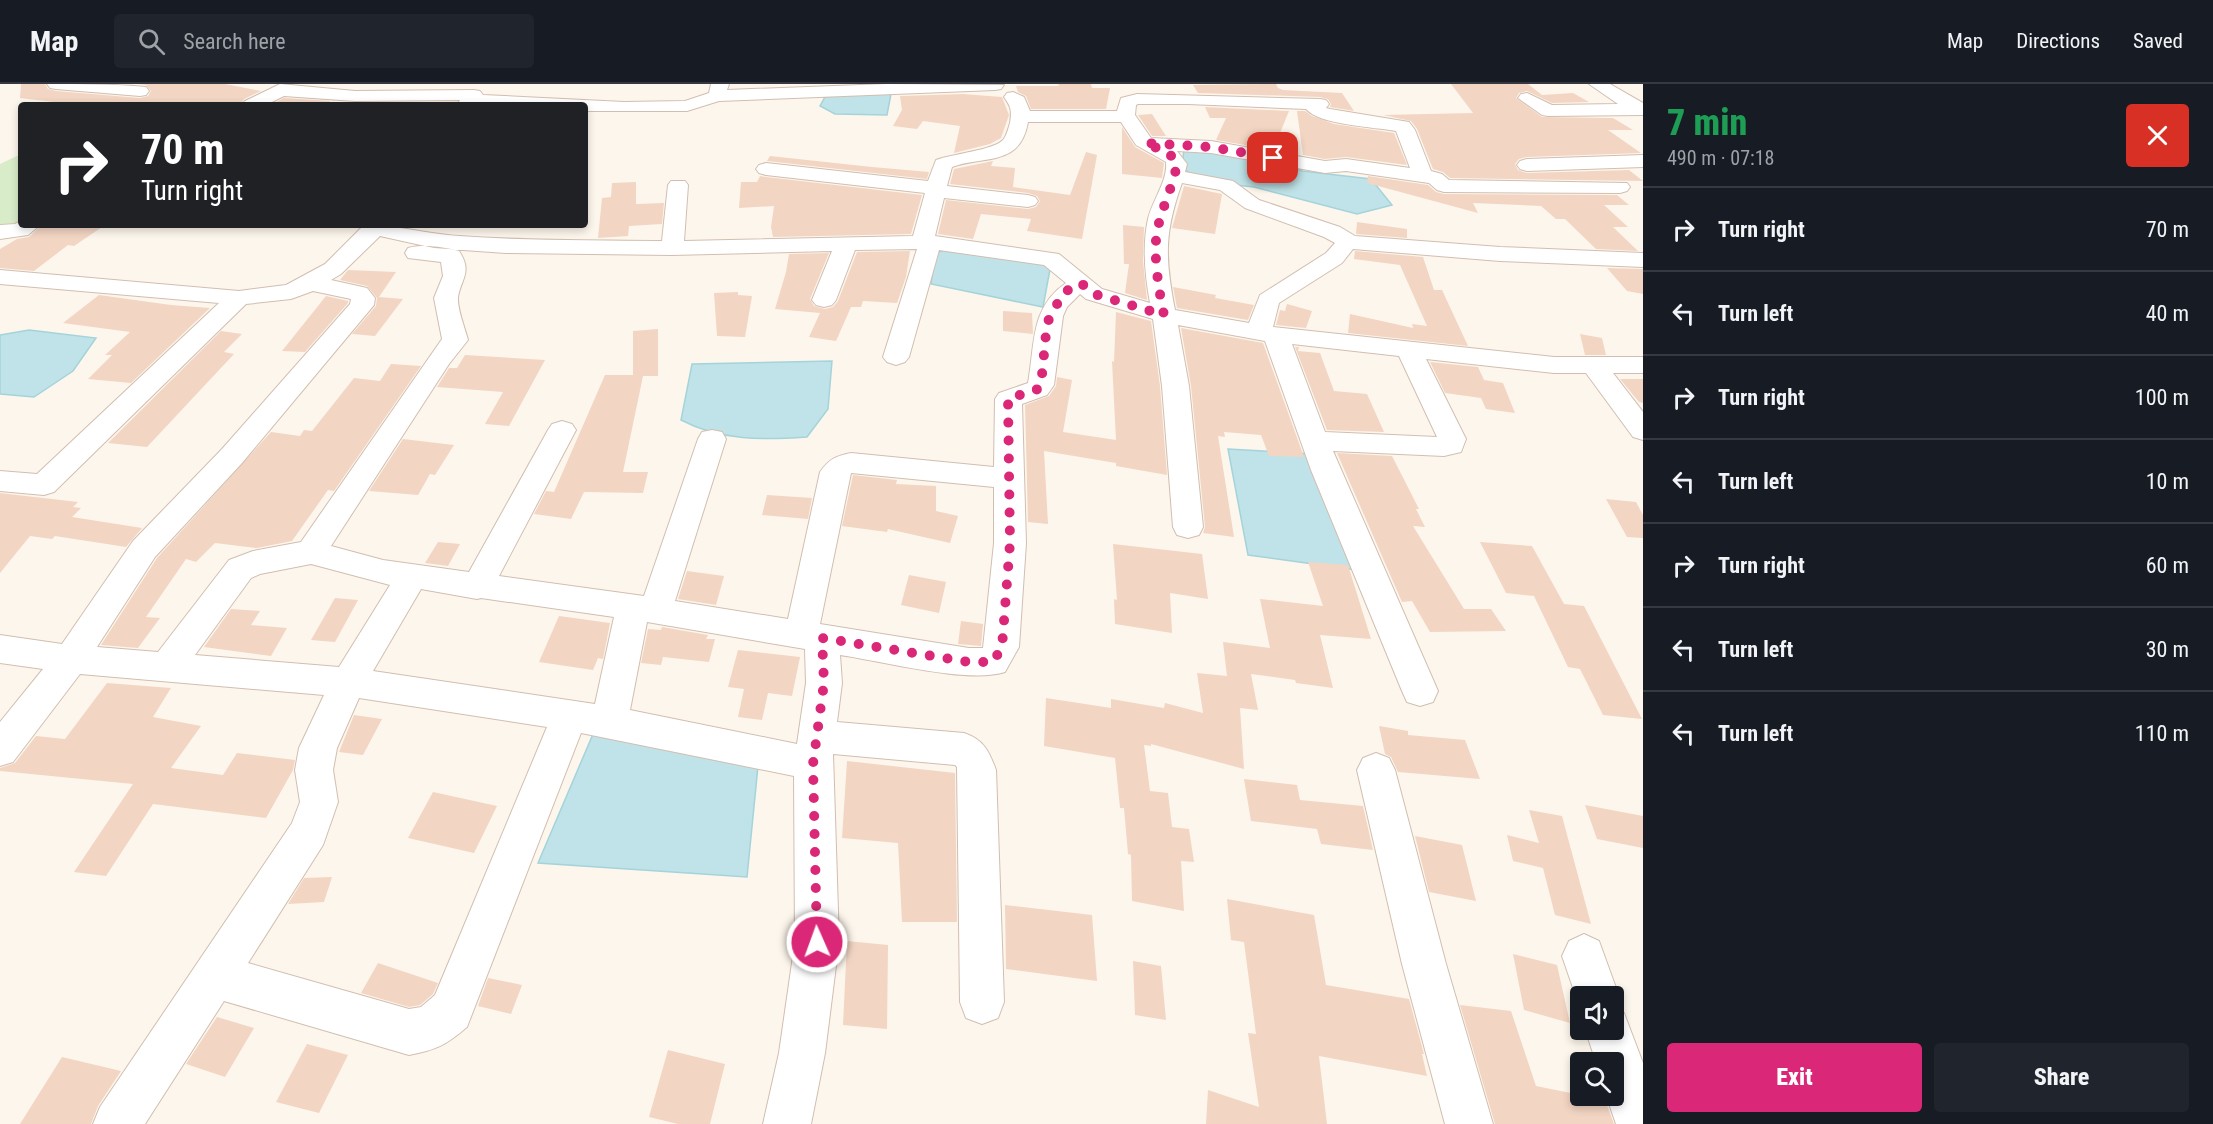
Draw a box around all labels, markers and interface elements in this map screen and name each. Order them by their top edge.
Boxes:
search box [114,14,534,68]
text: Map [30,25,78,58]
icon: search [135,25,168,58]
text: Search here [183,29,286,54]
text: Map [1947,29,1983,53]
text: Directions [2016,29,2100,53]
text: Saved [2133,29,2183,53]
text: 7 min [1667,102,1747,144]
button: close [2126,104,2189,167]
text: 70 m [141,125,224,174]
icon: right [42,126,120,204]
pin [1247,132,1298,183]
icon: arrive [1256,141,1289,174]
text: 490 m · 07:18 [1667,146,1774,170]
text: Turn right [141,175,243,207]
icon: right [1667,213,1700,246]
text: Turn right [1718,217,1805,242]
text: 70 m [2146,217,2189,242]
icon: left [1667,297,1700,330]
text: Turn left [1718,301,1793,326]
text: 40 m [2146,301,2189,326]
icon: right [1667,381,1700,414]
text: Turn right [1718,385,1805,410]
text: 100 m [2135,385,2189,410]
icon: left [1667,465,1700,498]
text: Turn left [1718,469,1793,494]
text: 10 m [2146,469,2189,494]
icon: right [1667,549,1700,582]
text: Turn right [1718,553,1805,578]
text: 60 m [2146,553,2189,578]
icon: left [1667,633,1700,666]
text: Turn left [1718,637,1793,662]
text: 30 m [2146,637,2189,662]
icon: left [1667,717,1700,750]
text: Turn left [1718,721,1793,746]
text: 110 m [2135,721,2189,746]
position arrow [785,910,849,974]
map controls [1570,986,1624,1106]
button: sound [1570,986,1624,1040]
button: Exit [1667,1043,1922,1112]
button: Share [1934,1043,2189,1112]
button: search [1570,1052,1624,1106]

